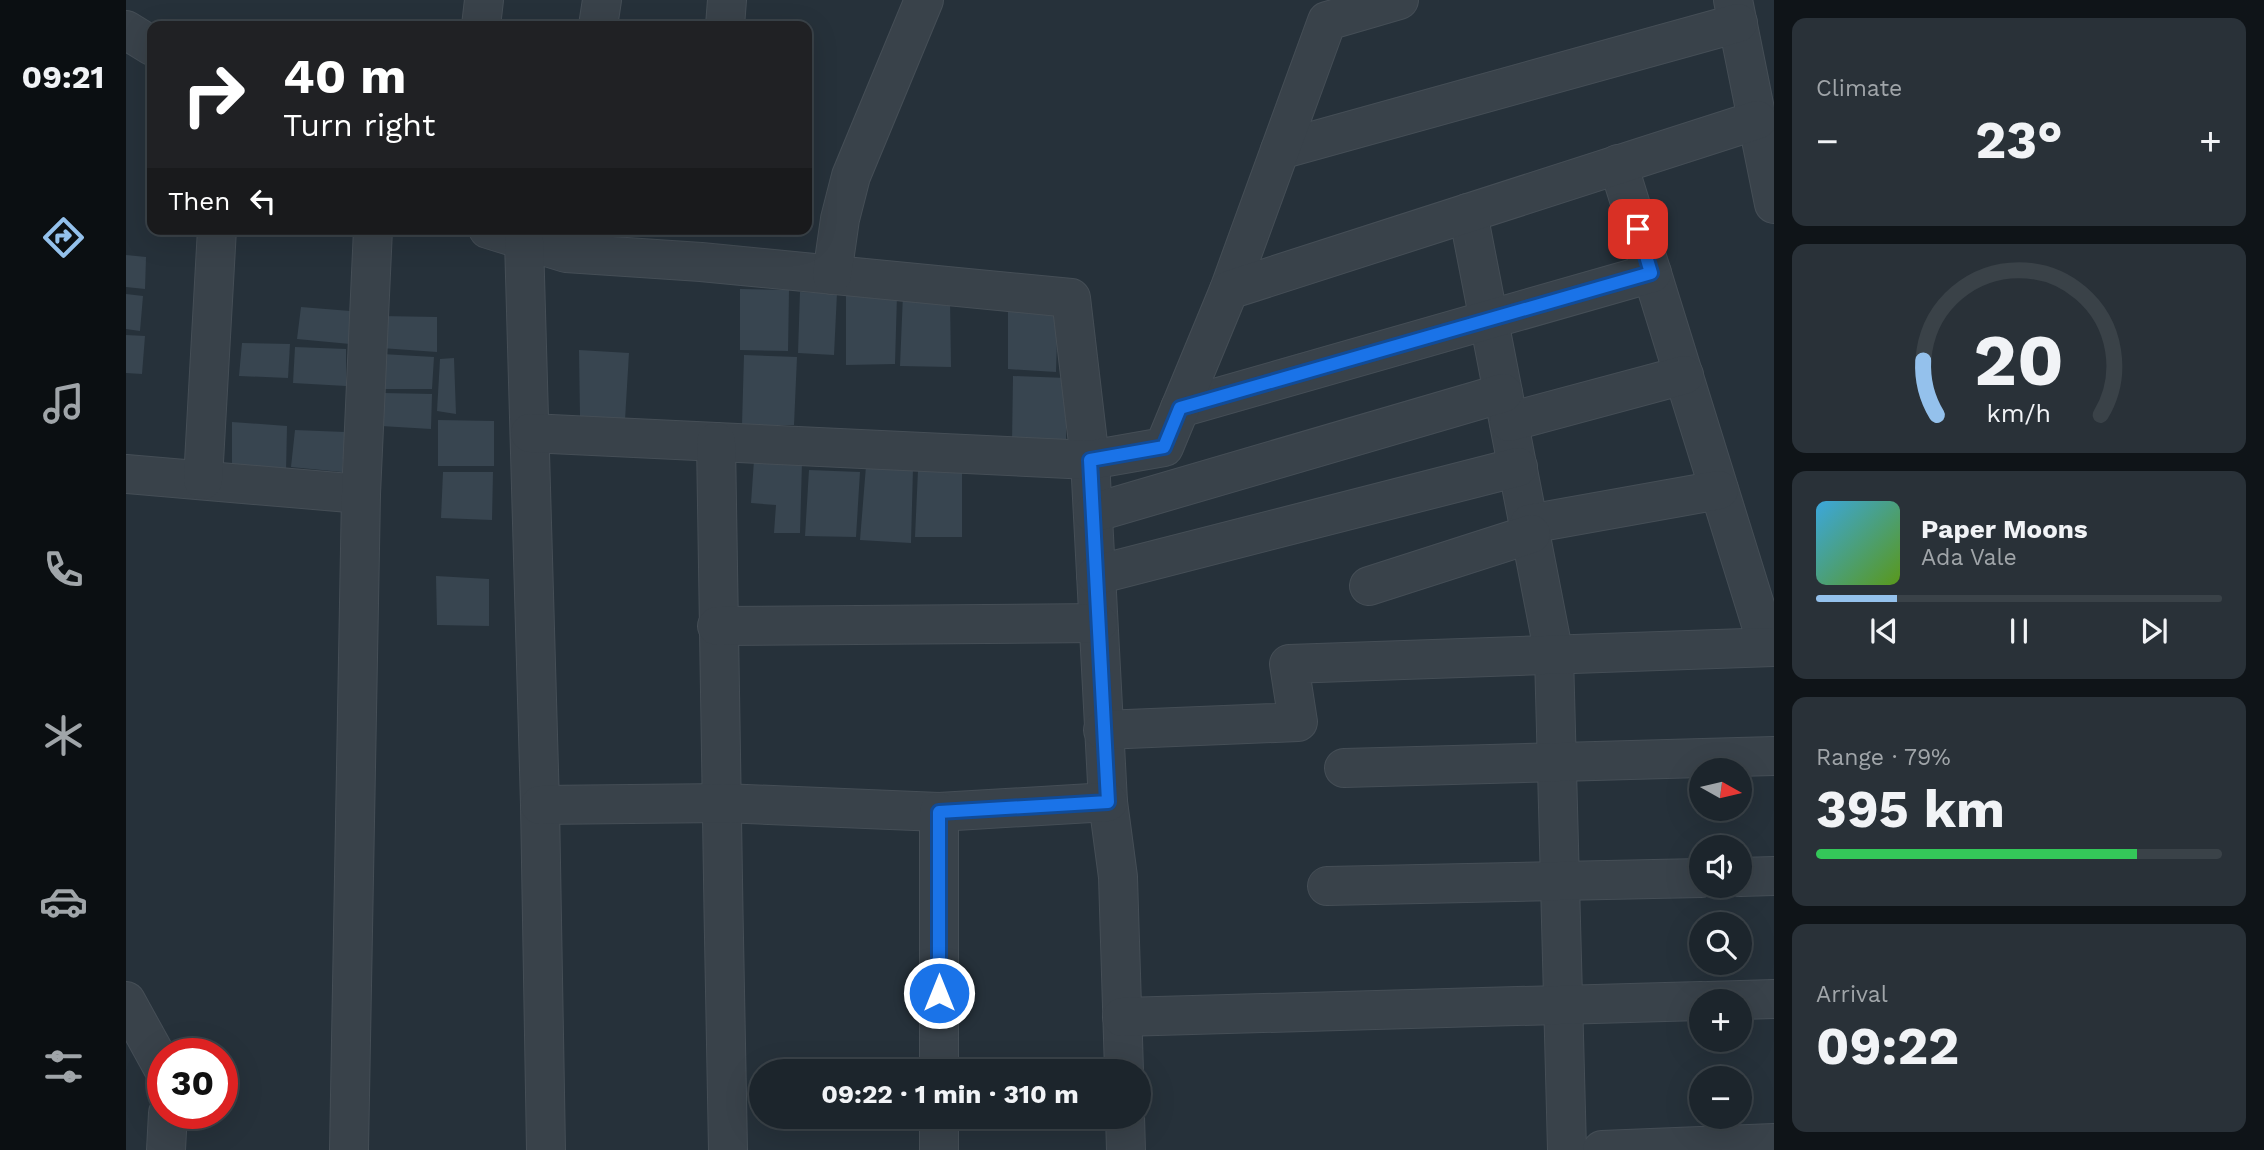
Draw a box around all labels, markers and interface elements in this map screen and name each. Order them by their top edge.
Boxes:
text: 40 m [283,47,406,105]
icon: right [168,49,259,140]
text: 09:21 [22,58,104,96]
text: Climate [1816,75,1902,102]
text: Turn right [283,106,435,144]
text: 23° [1975,110,2063,171]
text: − [1816,119,1839,163]
text: + [2199,119,2222,163]
icon: left [244,182,282,220]
text: Then [168,186,230,216]
pin [1608,199,1668,259]
icon: arrive [1619,210,1657,248]
icon: directions [39,213,88,262]
text: 20 [1974,317,2064,403]
icon: music [39,379,88,428]
text: km/h [1987,398,2051,427]
text: Paper Moons [1921,514,2088,544]
text: Ada Vale [1921,544,2017,571]
icon: phone [39,545,88,594]
icon: previous [1865,612,1903,650]
icon: pause [2000,612,2038,650]
icon: next [2135,612,2173,650]
icon: climate [39,711,88,760]
text: Range · 79% [1816,744,1951,771]
north arrow [1689,758,1752,821]
map controls [1689,758,1752,1129]
text: 395 km [1816,779,2005,840]
button: sound [1689,835,1752,898]
icon: car [39,877,88,926]
button: search [1689,912,1752,975]
position arrow [902,956,976,1030]
text: Arrival [1816,981,1888,1008]
button: + [1689,989,1752,1052]
text: 09:22 [1816,1016,1959,1077]
speed limit sign: 30 [147,1038,238,1129]
icon: filters [39,1042,88,1091]
button: − [1689,1066,1752,1129]
text: 09:22 · 1 min · 310 m [821,1079,1079,1109]

